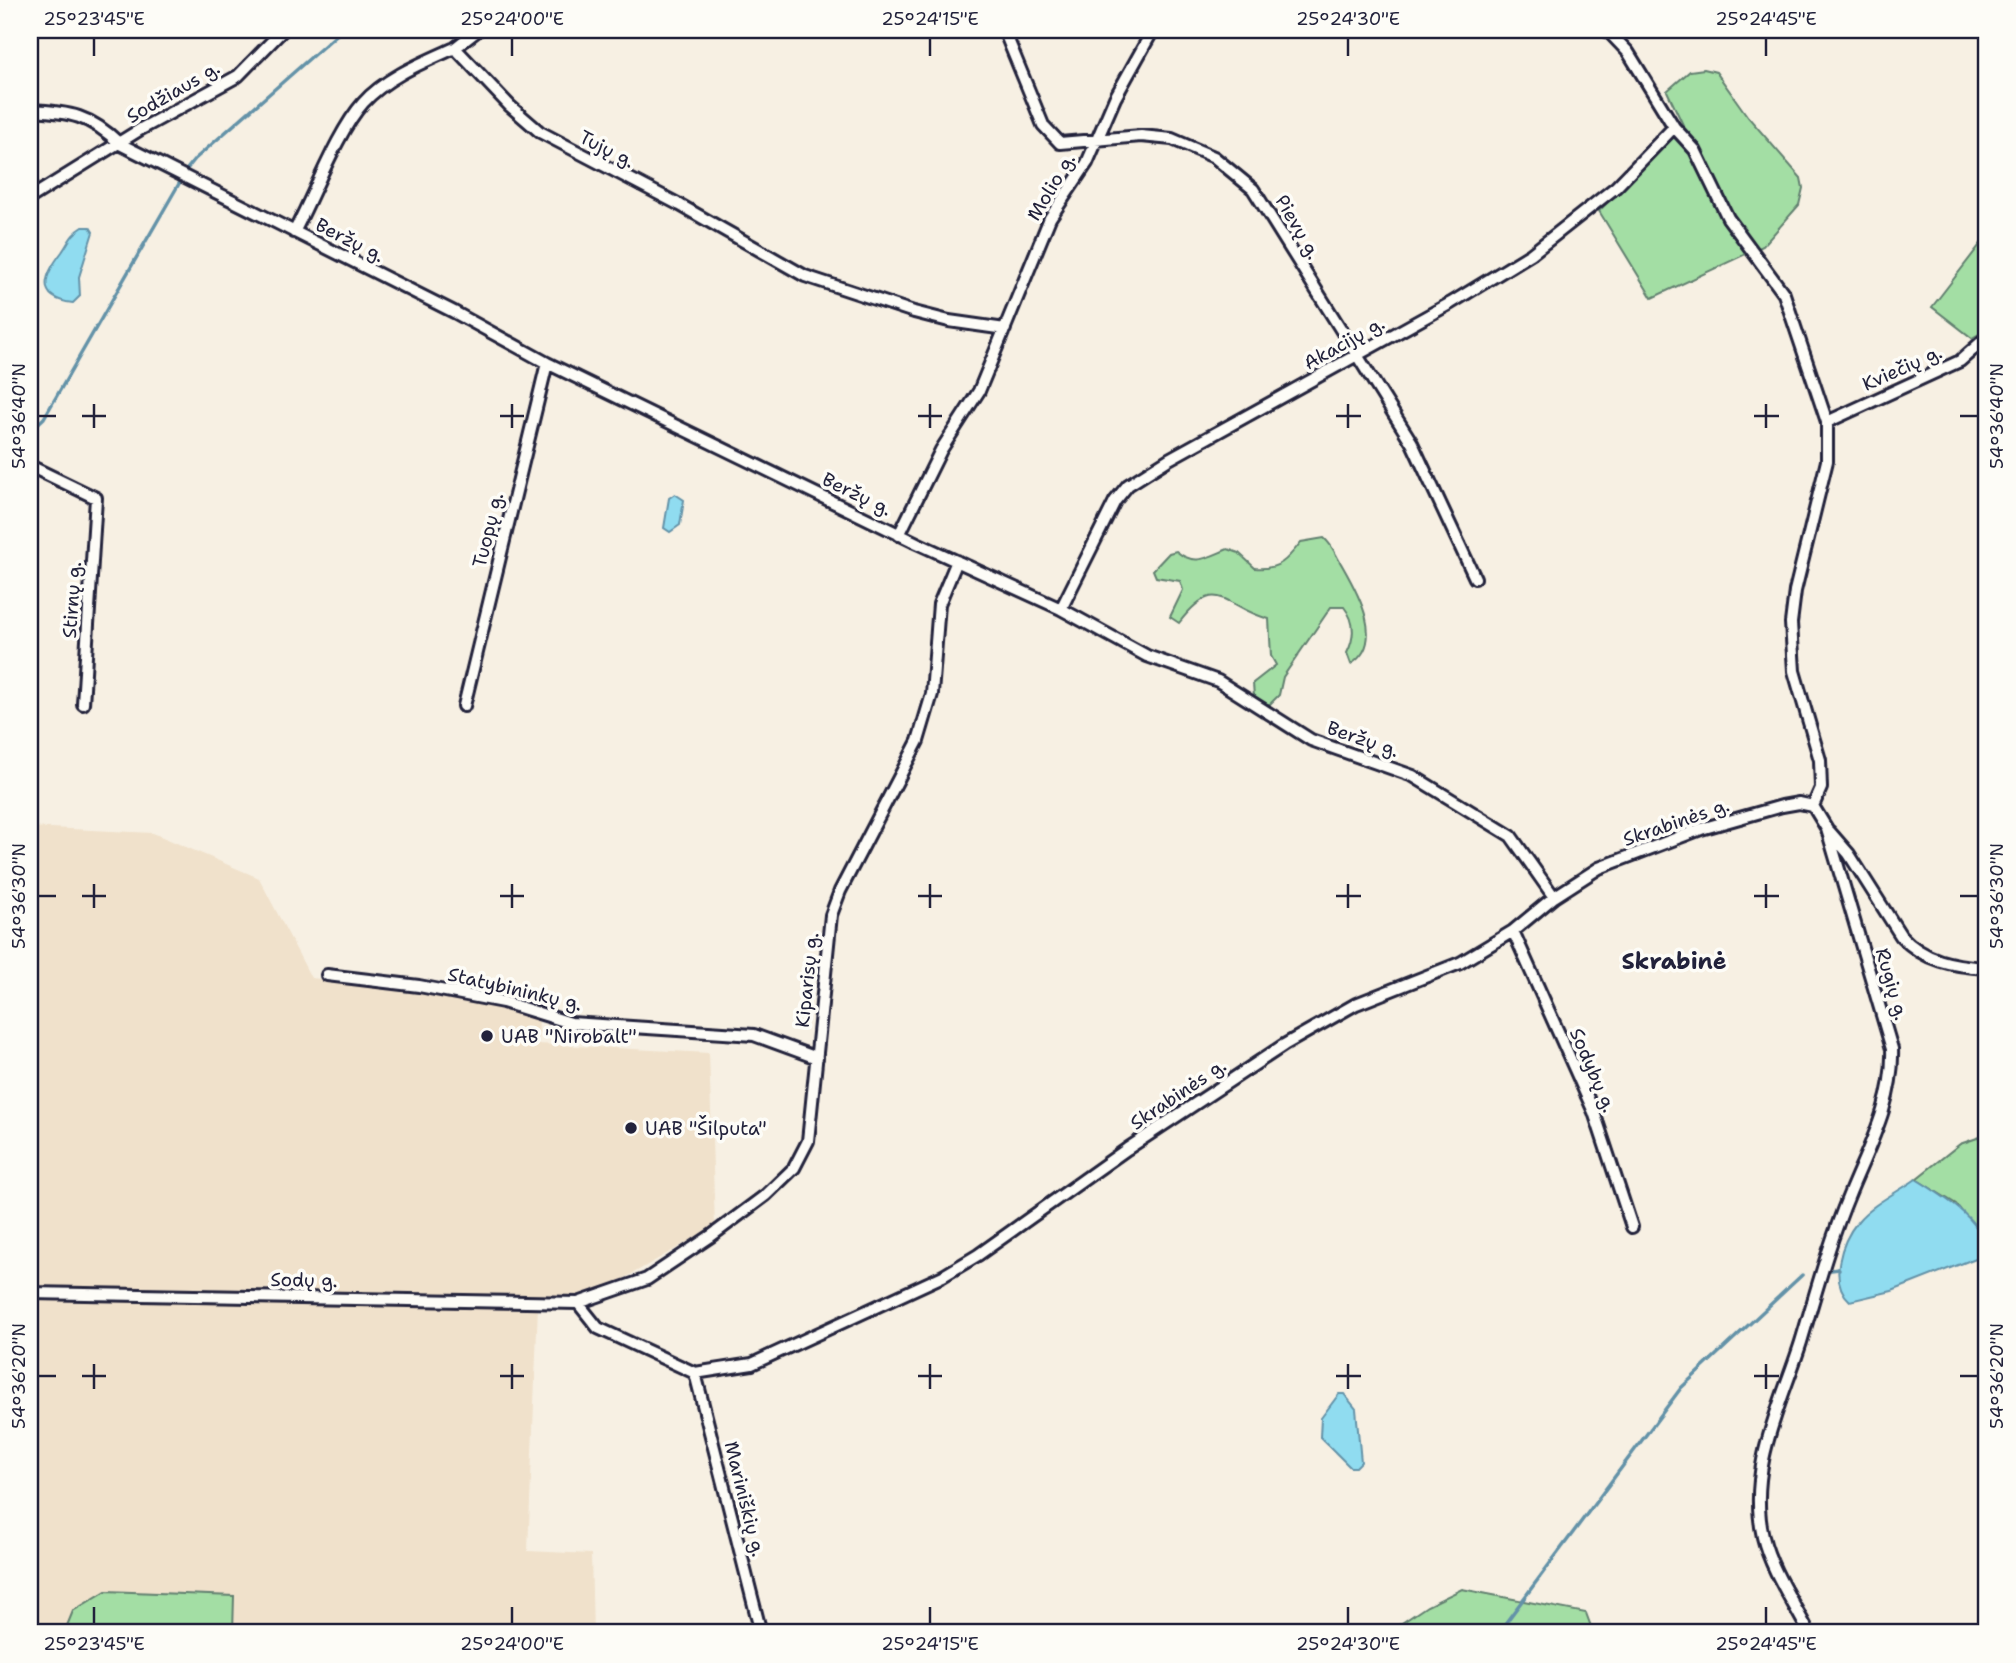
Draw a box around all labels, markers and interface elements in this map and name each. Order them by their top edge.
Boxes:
text: 25°23'45"E [43,7,145,31]
text: 25°24'00"E [460,7,564,31]
text: 25°24'15"E [881,7,979,31]
text: 25°24'30"E [1296,7,1400,31]
text: 25°24'45"E [1715,7,1817,31]
street label: Sodžiaus g. [122,55,224,129]
street label: Tujų g. [575,124,639,174]
street label: Molio g. [1021,149,1081,225]
street label: Pievų g. [1270,190,1326,264]
street label: Beržų g. [311,212,389,268]
street label: Akacijų g. [1299,311,1389,375]
street label: Kviečių g. [1858,339,1946,397]
text: 54°36'40"N [7,363,31,469]
text: 54°36'40"N [1985,363,2009,469]
street label: Beržų g. [818,466,896,522]
street label: Tuopų g. [467,490,509,570]
street label: Stirnų g. [57,561,87,639]
street label: Beržų g. [1324,715,1402,763]
street label: Skrabinės g. [1620,792,1732,852]
text: 54°36'30"N [7,843,31,949]
text: 54°36'30"N [1985,843,2009,949]
street label: Kiparisų g. [790,931,824,1029]
street label: Rugių g. [1870,945,1914,1023]
district label: Skrabinė [1621,946,1727,976]
street label: Statybininkų g. [445,961,585,1017]
place label: UAB "Nirobalt" [501,1024,637,1049]
street label: Sodybų g. [1564,1024,1622,1116]
marker: UAB "Nirobalt" [479,1028,495,1044]
street label: Skrabinės g. [1125,1053,1231,1135]
place label: UAB "Šilputa" [645,1115,767,1141]
marker: UAB "Šilputa" [623,1120,639,1136]
street label: Sodų g. [270,1267,338,1293]
text: 54°36'20"N [7,1323,31,1429]
text: 54°36'20"N [1985,1323,2009,1429]
street label: Mariniškių g. [719,1439,771,1559]
text: 25°23'45"E [43,1632,145,1656]
text: 25°24'00"E [460,1632,564,1656]
text: 25°24'15"E [881,1632,979,1656]
text: 25°24'30"E [1296,1632,1400,1656]
text: 25°24'45"E [1715,1632,1817,1656]

